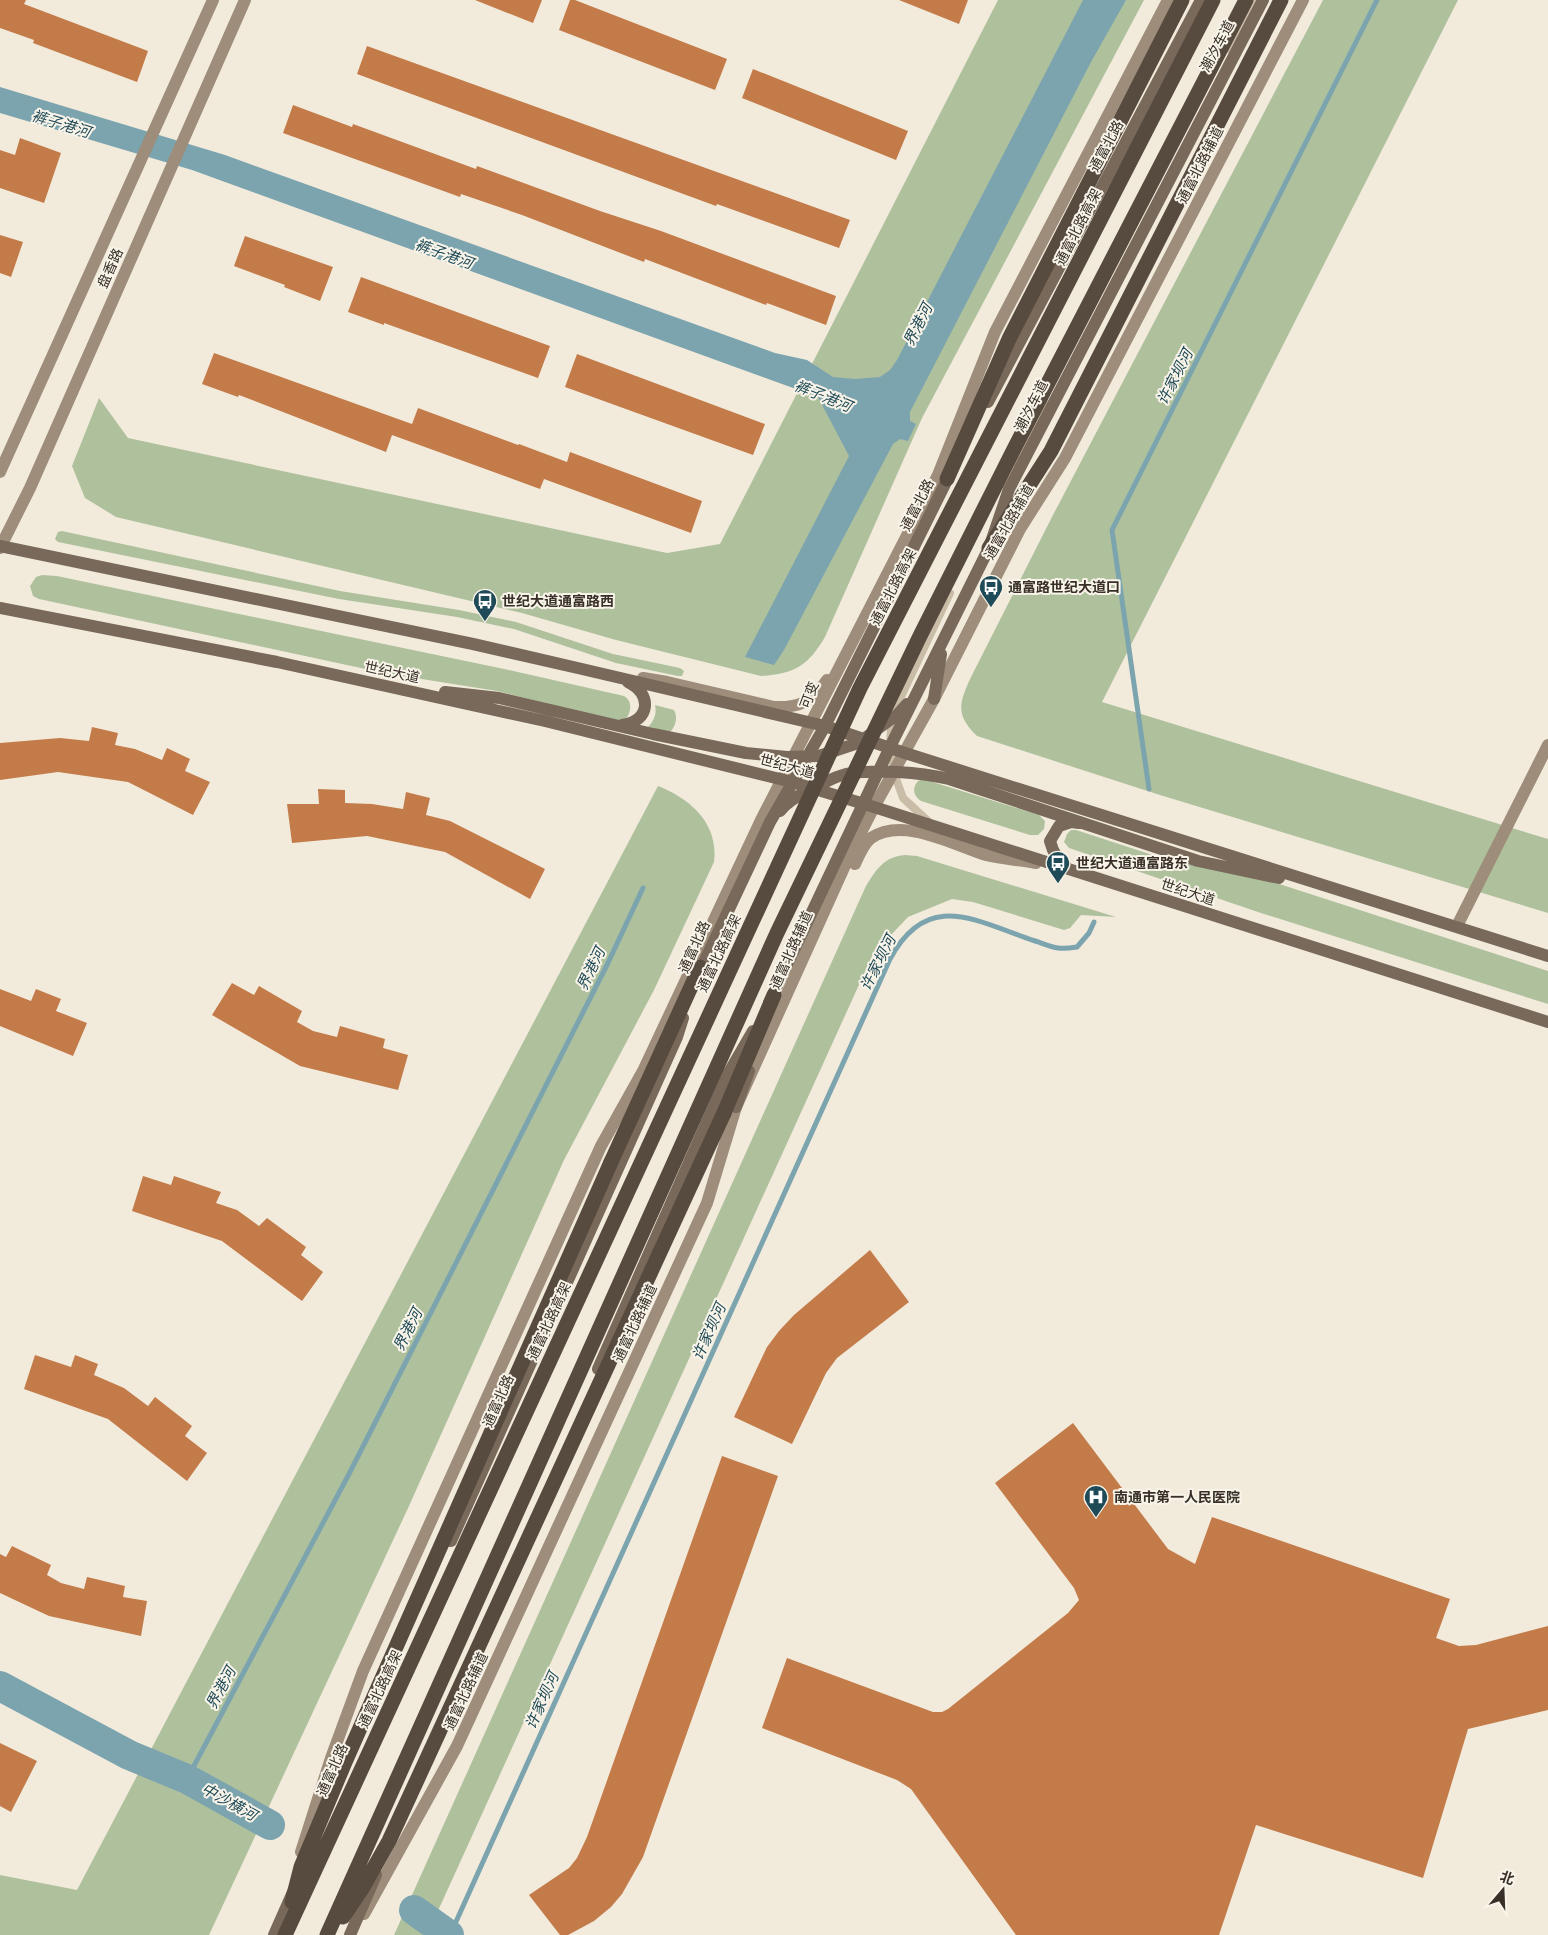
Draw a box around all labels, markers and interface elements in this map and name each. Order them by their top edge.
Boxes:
street label: 潮汐车道 [1197,18,1237,74]
water label: 裤子港河 [30,107,95,142]
street label: 通富北路 [1086,118,1126,174]
street label: 通富北路辅道 [1174,124,1226,206]
street label: 通富北路高架 [1052,186,1104,268]
water label: 裤子港河 [413,235,478,274]
street label: 盘香路 [94,246,126,290]
water label: 界港河 [900,298,938,349]
water label: 许家坝河 [1153,344,1198,408]
water label: 裤子港河 [792,376,857,417]
street label: 潮汐车道 [1011,377,1051,435]
street label: 通富北路 [897,476,937,534]
street label: 通富北路辅道 [981,482,1037,562]
street label: 通富北路高架 [867,546,919,628]
bus stop icon: 通富路世纪大道口 [978,574,1004,608]
place label: 通富路世纪大道口 [1008,579,1120,595]
bus stop icon: 世纪大道通富路西 [472,588,498,622]
place label: 世纪大道通富路西 [502,593,614,609]
street label: 世纪大道 [363,658,421,686]
street label: 可变 [797,679,821,711]
street label: 世纪大道 [758,751,816,781]
bus stop icon: 世纪大道通富路东 [1045,850,1071,884]
place label: 世纪大道通富路东 [1076,855,1188,871]
street label: 世纪大道 [1159,876,1217,908]
street label: 通富北路辅道 [767,908,815,992]
street label: 通富北路高架 [694,912,744,994]
street label: 通富北路 [675,918,713,976]
water label: 许家坝河 [856,930,901,994]
water label: 界港河 [573,942,610,993]
street label: 通富北路高架 [524,1280,574,1362]
street label: 通富北路辅道 [610,1282,660,1364]
water label: 许家坝河 [689,1298,731,1363]
water label: 界港河 [390,1303,428,1354]
street label: 通富北路 [479,1372,517,1430]
hospital icon: 南通市第一人民医院 [1083,1484,1109,1518]
place label: 南通市第一人民医院 [1114,1489,1240,1505]
street label: 通富北路高架 [355,1648,405,1730]
street label: 通富北路辅道 [441,1650,491,1732]
water label: 界港河 [202,1661,241,1712]
water label: 许家坝河 [522,1667,564,1732]
street label: 通富北路 [313,1741,351,1799]
water label: 中沙横河 [198,1780,262,1826]
north arrow [1478,1865,1528,1915]
text: 北 [1498,1868,1516,1888]

